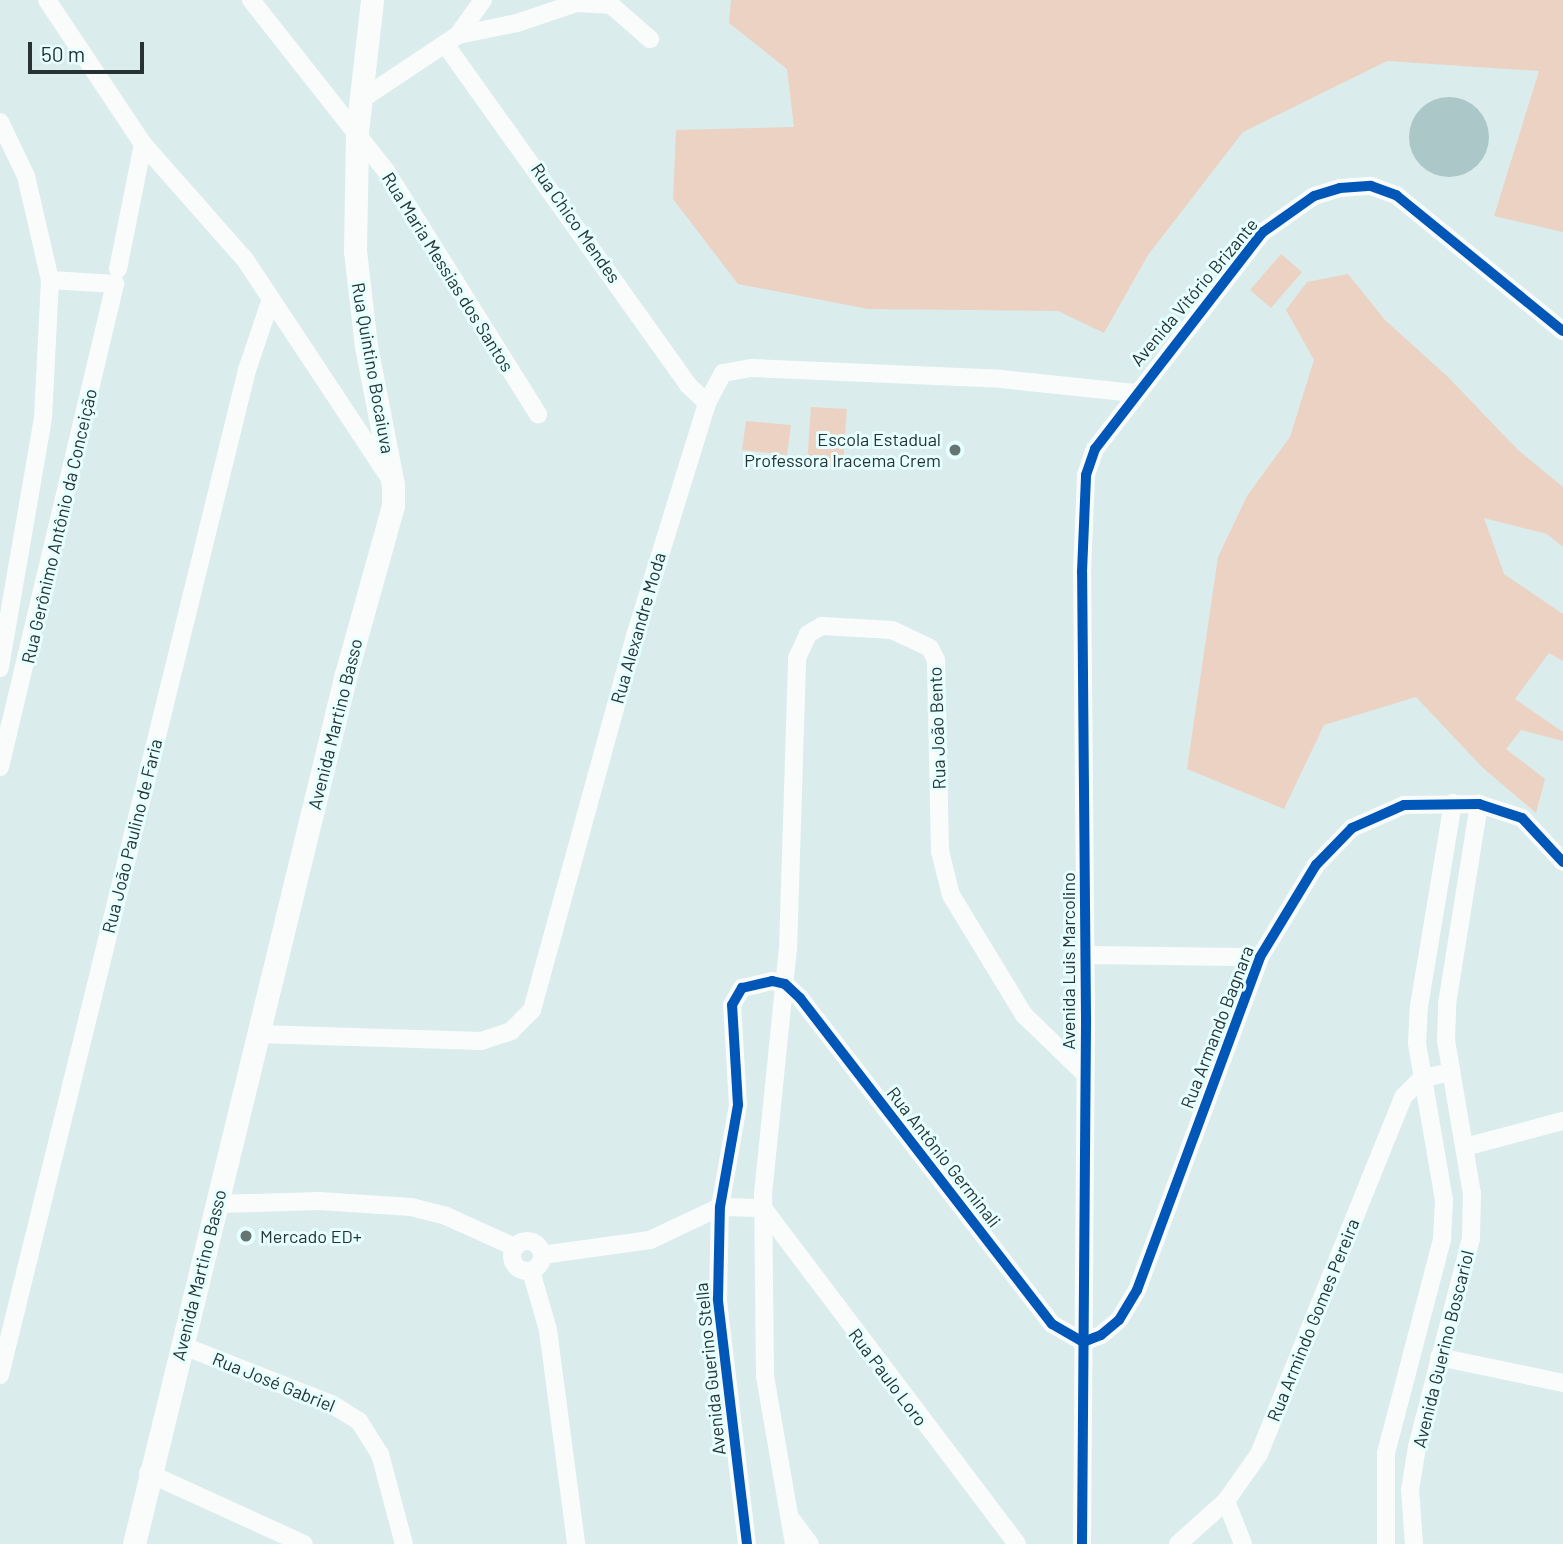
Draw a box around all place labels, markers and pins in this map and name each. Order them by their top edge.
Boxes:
place label: Escola Estadual Professora Iracema Crem [744,429,941,472]
marker: Escola Estadual Professora Iracema Crem [947,442,963,458]
place label: Mercado ED+ [260,1225,362,1247]
marker: Mercado ED+ [238,1228,254,1244]

